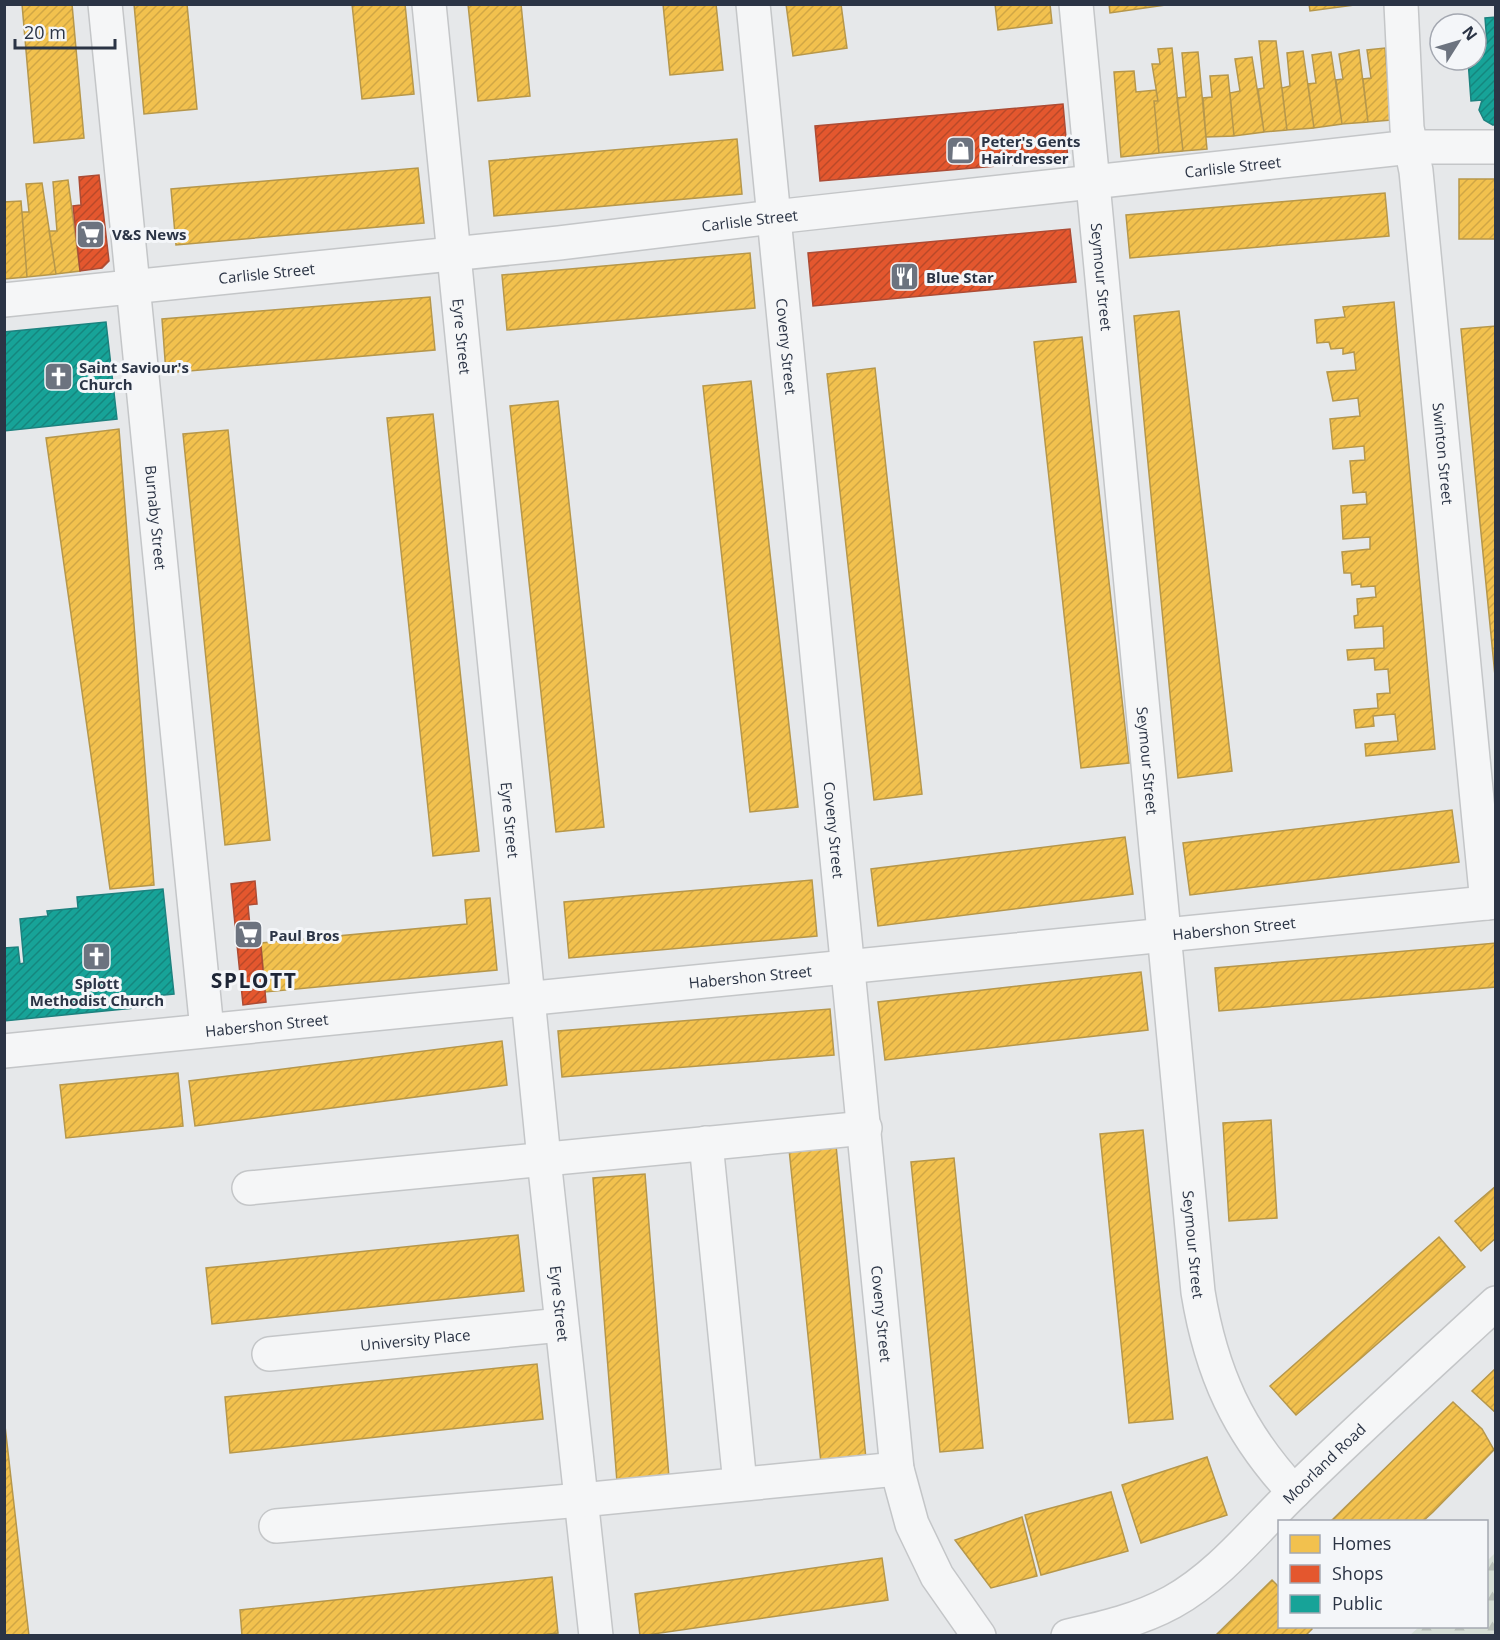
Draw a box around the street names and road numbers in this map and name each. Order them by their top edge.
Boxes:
street label: Carlisle Street [1184,151,1282,182]
street label: Carlisle Street [700,204,799,236]
street label: Seymour Street [1087,222,1117,332]
street label: Carlisle Street [217,258,316,288]
street label: Eyre Street [448,297,476,375]
street label: Coveny Street [772,297,801,396]
street label: Swinton Street [1429,402,1458,505]
street label: Burnaby Street [141,464,171,571]
street label: Seymour Street [1133,706,1163,815]
street label: Eyre Street [497,781,524,859]
street label: Coveny Street [819,781,849,879]
street label: Habershon Street [1171,912,1296,944]
street label: Habershon Street [688,960,813,993]
street label: Habershon Street [204,1009,329,1041]
street label: Seymour Street [1178,1190,1209,1300]
street label: Eyre Street [546,1264,574,1342]
street label: Coveny Street [867,1264,896,1363]
street label: University Place [359,1324,471,1355]
street label: Moorland Road [1278,1419,1370,1508]

